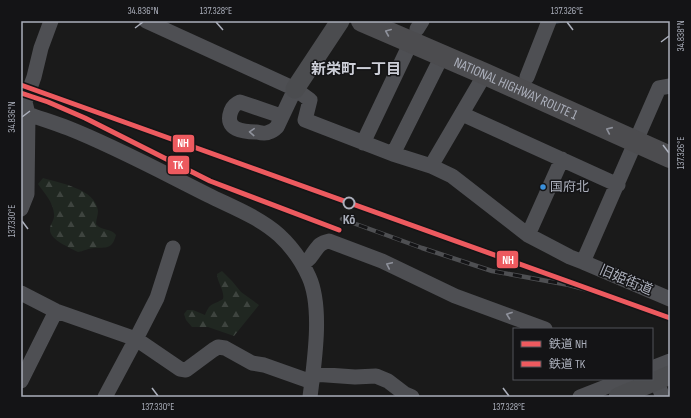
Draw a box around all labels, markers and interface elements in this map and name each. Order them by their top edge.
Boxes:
text: 34.836°N [127,5,159,17]
text: 137.328°E [200,5,232,17]
text: 137.326°E [551,5,583,17]
text: 34.838°N [675,20,687,52]
one-way arrow [384,29,392,37]
street label: NATIONAL HIGHWAY ROUTE 1 [452,53,581,123]
district label: 新栄町一丁目 [311,60,401,79]
text: 34.836°N [6,101,18,133]
one-way arrow [605,127,613,135]
one-way arrow [249,128,255,137]
line badge: NH [172,134,195,153]
text: NH [177,137,189,150]
text: 137.326°E [675,137,687,169]
line badge: TK [167,155,190,175]
text: TK [173,159,184,172]
place label: 国府北 [550,179,589,195]
marker: 国府北 [538,182,548,192]
marker: Kō [342,196,356,210]
text: 137.330°E [6,205,18,237]
place label: Kō [343,211,355,228]
line badge: NH [496,250,519,269]
text: NH [502,254,514,267]
street label: 旧姫街道 [597,261,655,299]
one-way arrow [386,262,393,270]
one-way arrow [505,312,512,320]
legend [513,328,653,380]
text: 鉄道 NH [549,337,587,352]
text: 鉄道 TK [549,357,586,372]
text: 137.330°E [142,401,174,413]
text: 137.328°E [493,401,525,413]

